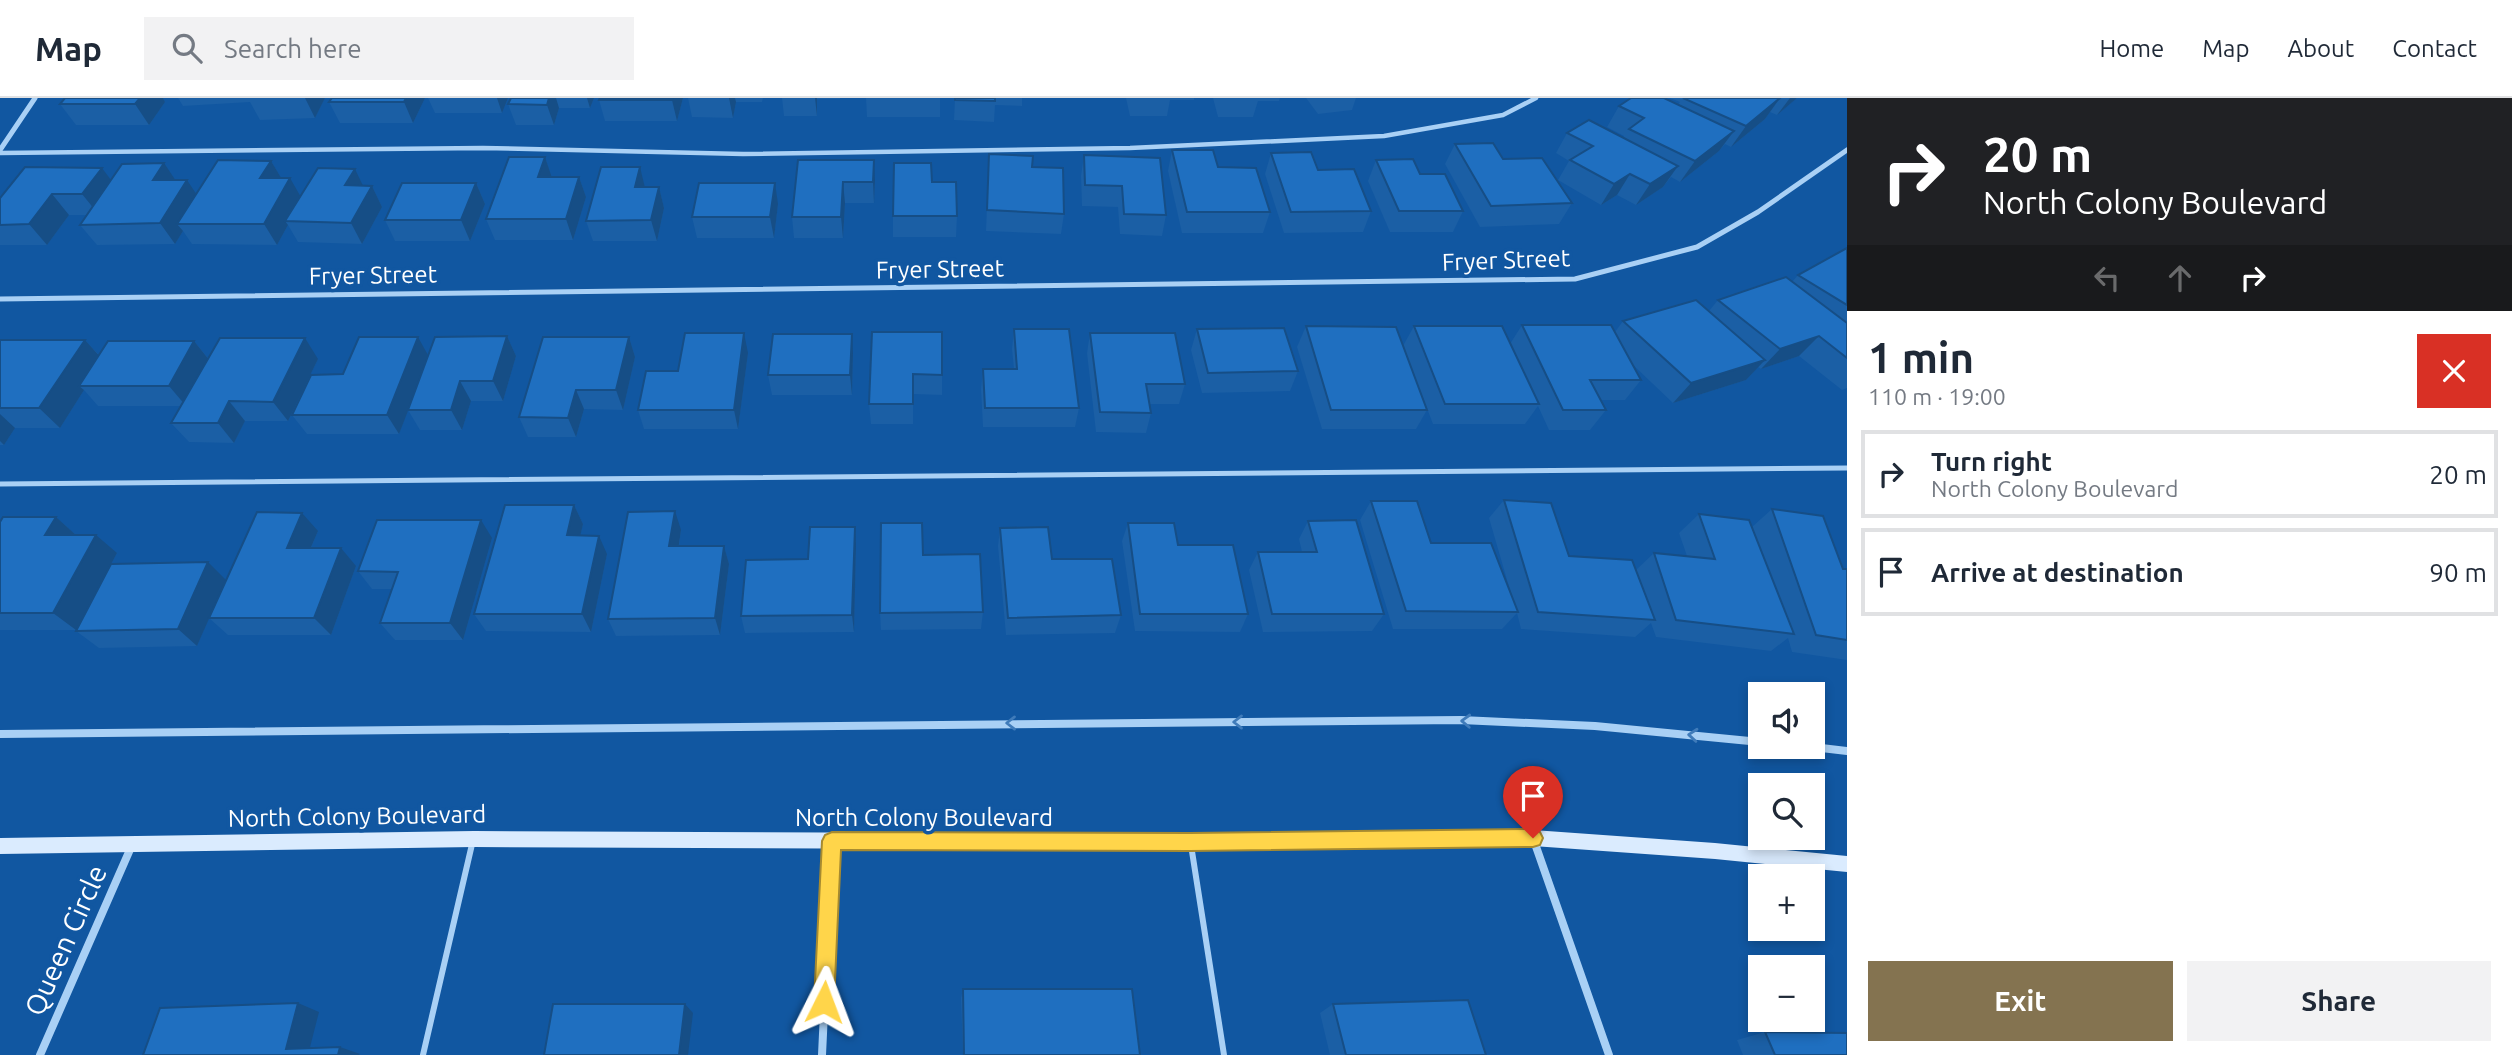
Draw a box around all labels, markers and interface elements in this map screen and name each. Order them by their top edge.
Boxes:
search box [144,17,634,80]
icon: search [168,29,206,67]
text: Map [35,30,102,67]
text: Search here [224,34,362,63]
text: Home [2099,35,2164,62]
text: Map [2202,35,2249,62]
text: About [2287,35,2354,62]
text: Contact [2392,35,2477,62]
icon: right [1868,126,1959,217]
text: 20 m [1983,126,2092,181]
text: North Colony Boulevard [1983,184,2327,220]
street label: Fryer Street [1441,244,1571,276]
street label: Fryer Street [876,254,1005,284]
icon: left [2088,259,2126,297]
icon: ahead [2161,259,2199,297]
icon: right [2234,259,2272,297]
street label: Fryer Street [309,260,438,290]
text: 1 min [1868,334,1974,381]
button: close [2417,334,2491,408]
text: 110 m · 19:00 [1868,384,2006,409]
text: Turn right [1931,447,2052,476]
icon: right [1872,455,1910,493]
text: 20 m [2429,460,2487,489]
text: North Colony Boulevard [1931,476,2178,501]
icon: arrive [1872,553,1910,591]
text: Arrive at destination [1931,558,2184,587]
text: 90 m [2429,558,2487,587]
map controls [1748,682,1825,1032]
button: sound [1748,682,1825,759]
one-way arrow [1460,713,1471,728]
one-way arrow [1232,714,1243,730]
one-way arrow [1005,715,1015,731]
one-way arrow [1687,728,1698,743]
pin [1503,766,1563,838]
button: search [1748,773,1825,850]
icon: arrive [1514,777,1552,815]
street label: North Colony Boulevard [228,800,486,832]
street label: North Colony Boulevard [795,804,1053,831]
street label: Queen Circle [18,860,112,1020]
button: + [1748,864,1825,941]
button: − [1748,955,1825,1032]
button: Exit [1868,961,2173,1041]
button: Share [2187,961,2491,1041]
position arrow [787,965,861,1039]

